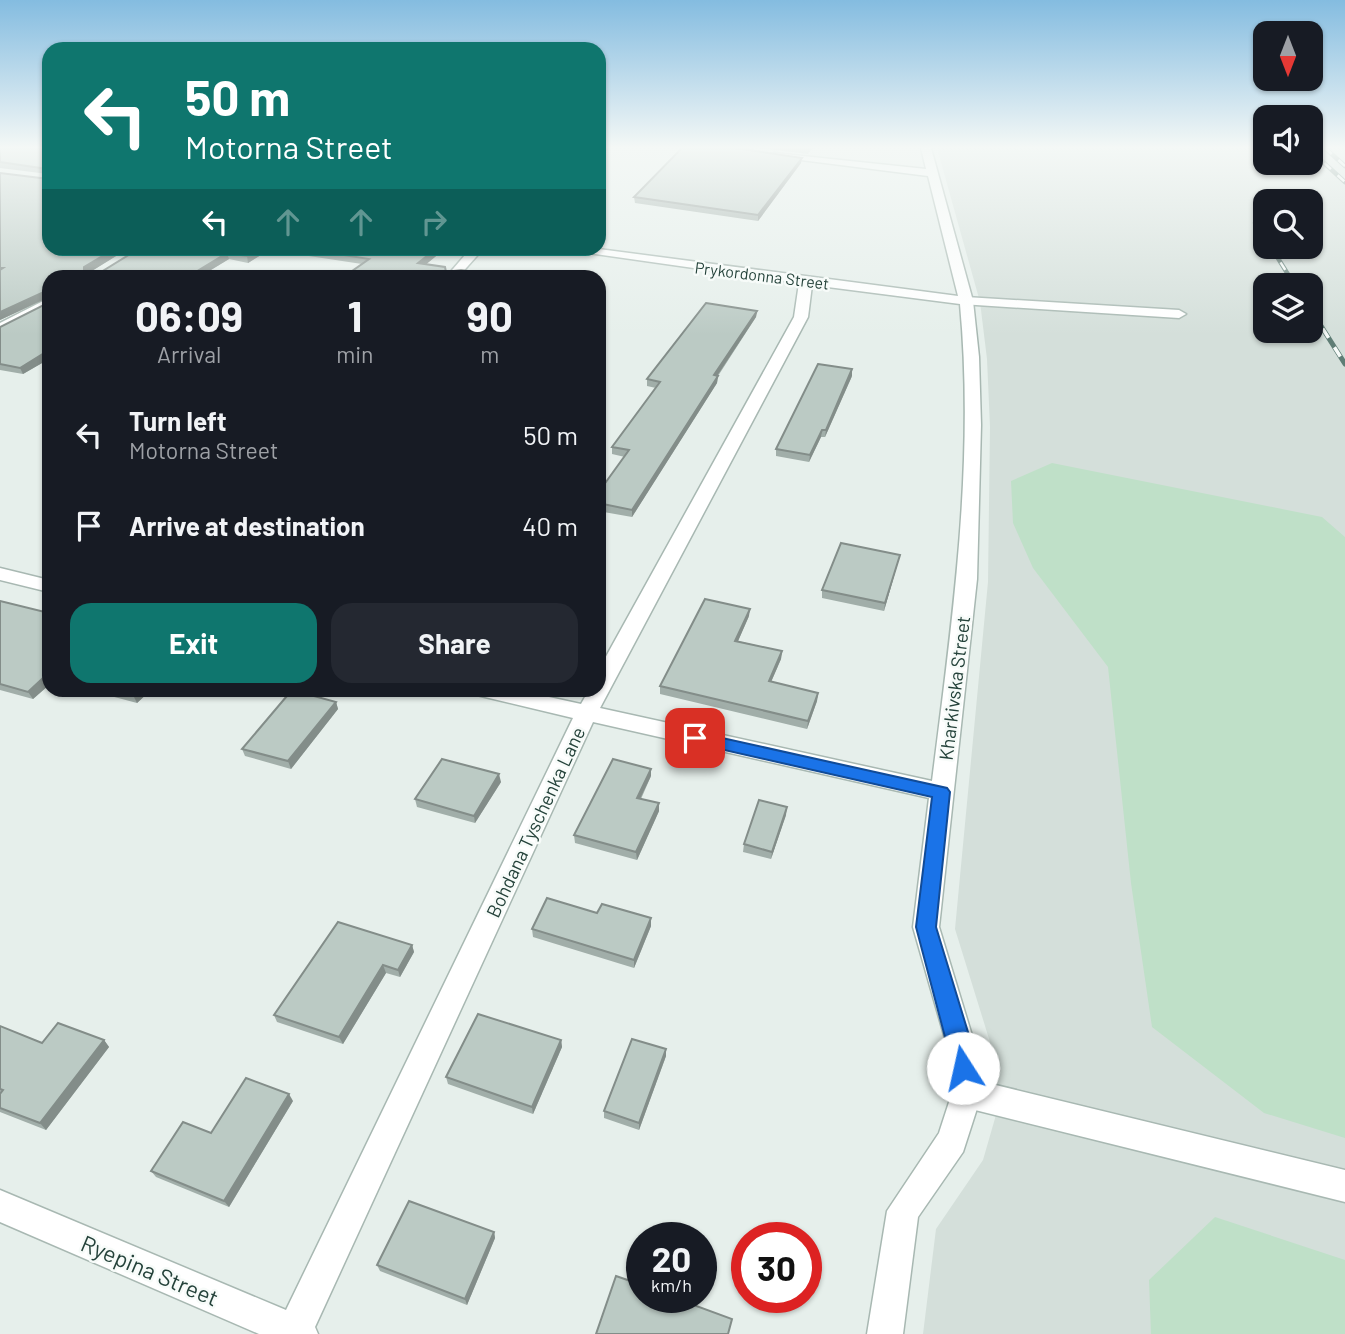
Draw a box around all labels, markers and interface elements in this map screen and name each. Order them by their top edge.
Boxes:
north arrow [1253,21,1323,91]
map controls [1253,21,1323,343]
text: 50 m [185,67,290,126]
icon: left [70,70,161,161]
button: sound [1253,105,1323,175]
text: Motorna Street [185,127,393,165]
button: search [1253,189,1323,259]
icon: left [196,203,234,241]
icon: ahead [269,203,307,241]
icon: ahead [342,203,380,241]
icon: right [415,203,453,241]
street label: Prykordonna Street [694,257,830,293]
button: layers [1253,273,1323,343]
text: 06:09 [135,290,243,340]
text: 1 [347,290,362,340]
text: 90 [467,290,513,340]
text: Arrival [157,340,221,368]
text: min [336,340,374,368]
text: m [480,340,499,368]
text: Turn left [129,405,227,436]
icon: left [70,416,108,454]
text: 50 m [523,419,578,450]
text: Motorna Street [129,436,278,464]
icon: arrive [70,507,108,545]
text: Arrive at destination [129,510,365,541]
text: 40 m [522,510,578,541]
button: Exit [70,603,317,683]
button: Share [331,603,578,683]
street label: Kharkivska Street [934,615,974,761]
pin [665,708,725,768]
icon: arrive [676,719,714,757]
street label: Bohdana Tyschenka Lane [481,723,589,921]
position arrow [926,1031,1000,1105]
speed limit sign: 30 [731,1222,822,1313]
street label: Ryepina Street [77,1228,223,1312]
text: 20 [652,1237,691,1279]
text: km/h [651,1274,692,1296]

